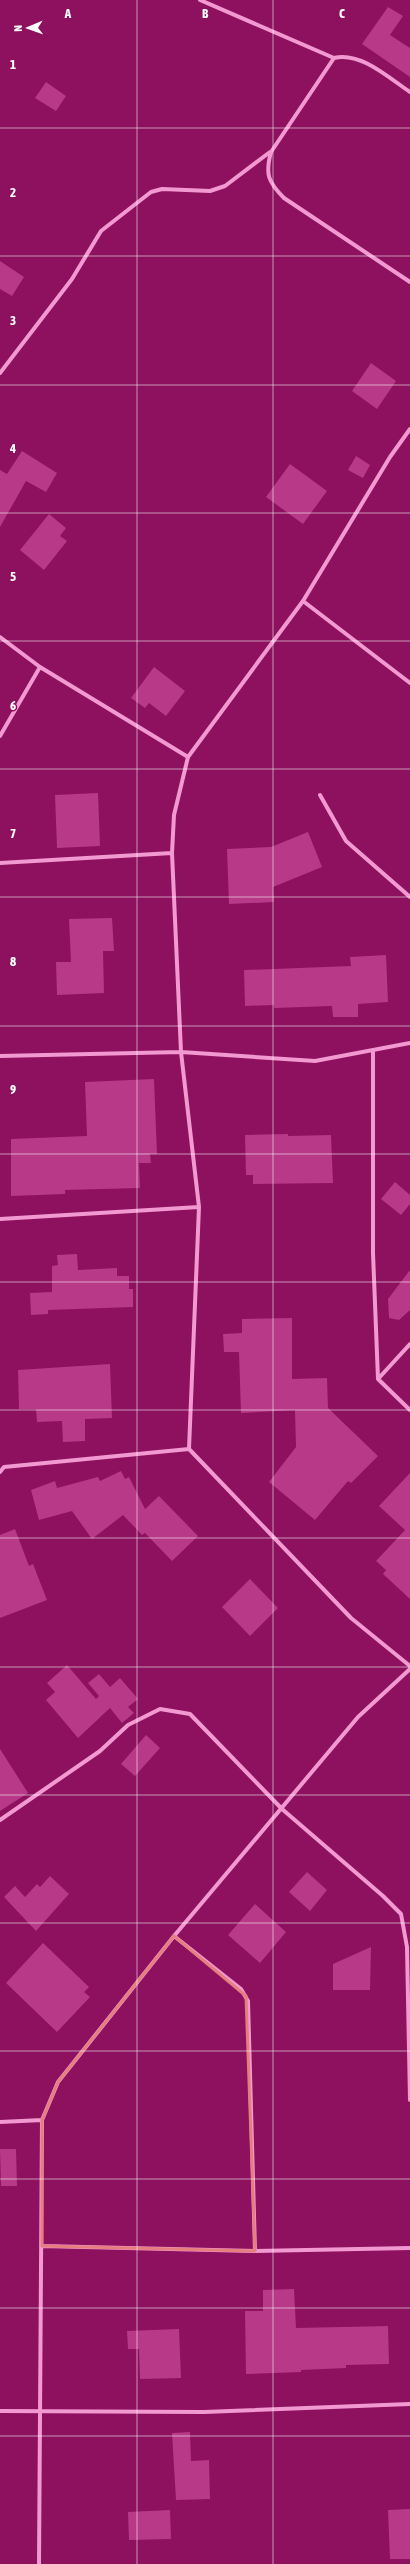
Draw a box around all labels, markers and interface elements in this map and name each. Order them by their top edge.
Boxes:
text: A [64,6,72,21]
text: B [202,6,209,21]
text: C [339,6,345,21]
north arrow [8,8,48,48]
text: N [12,25,24,32]
text: 1 [10,57,16,72]
text: 2 [10,185,16,200]
text: 3 [10,313,16,328]
text: 4 [9,441,16,456]
text: 5 [10,569,16,584]
text: 6 [10,698,16,713]
text: 7 [10,826,16,841]
text: 8 [10,954,16,969]
text: 9 [10,1082,16,1097]

